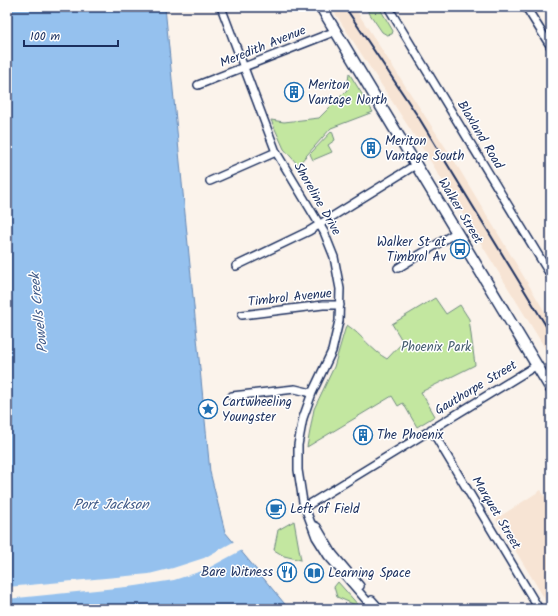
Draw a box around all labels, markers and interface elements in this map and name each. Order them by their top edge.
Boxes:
street label: Meredith Avenue [217,20,309,74]
scale bar [24,22,118,48]
text: 100 m [30,27,61,46]
place label: Meriton Vantage North [308,75,387,111]
building icon: Meriton Vantage North [283,81,305,103]
street label: Blaxland Road [451,97,509,174]
place label: Meriton Vantage South [385,131,464,167]
building icon: Meriton Vantage South [360,137,382,159]
street label: Shoreline Drive [288,159,346,240]
street label: Walker Street [432,174,489,249]
place label: Walker St at Timbrol Av [377,232,447,268]
bus stop icon: Walker St at Timbrol Av [449,238,471,260]
water label: Powells Creek [24,270,54,354]
street label: Timbrol Avenue [247,283,333,313]
park label: Phoenix Park [401,337,472,358]
street label: Gauthorpe Street [431,355,522,421]
place label: Cartwheeling Youngster [222,392,292,428]
place icon: Cartwheeling Youngster [197,398,219,420]
building icon: The Phoenix [352,424,374,446]
place label: The Phoenix [377,425,444,446]
street label: Marquet Street [466,472,527,554]
water label: Port Jackson [73,494,150,516]
cafe icon: Left of Field [265,498,287,520]
place label: Left of Field [290,499,360,520]
restaurant icon: Bare Witness [276,561,298,583]
place label: Bare Witness [201,562,273,583]
library icon: Learning Space [303,562,325,584]
place label: Learning Space [328,563,411,584]

